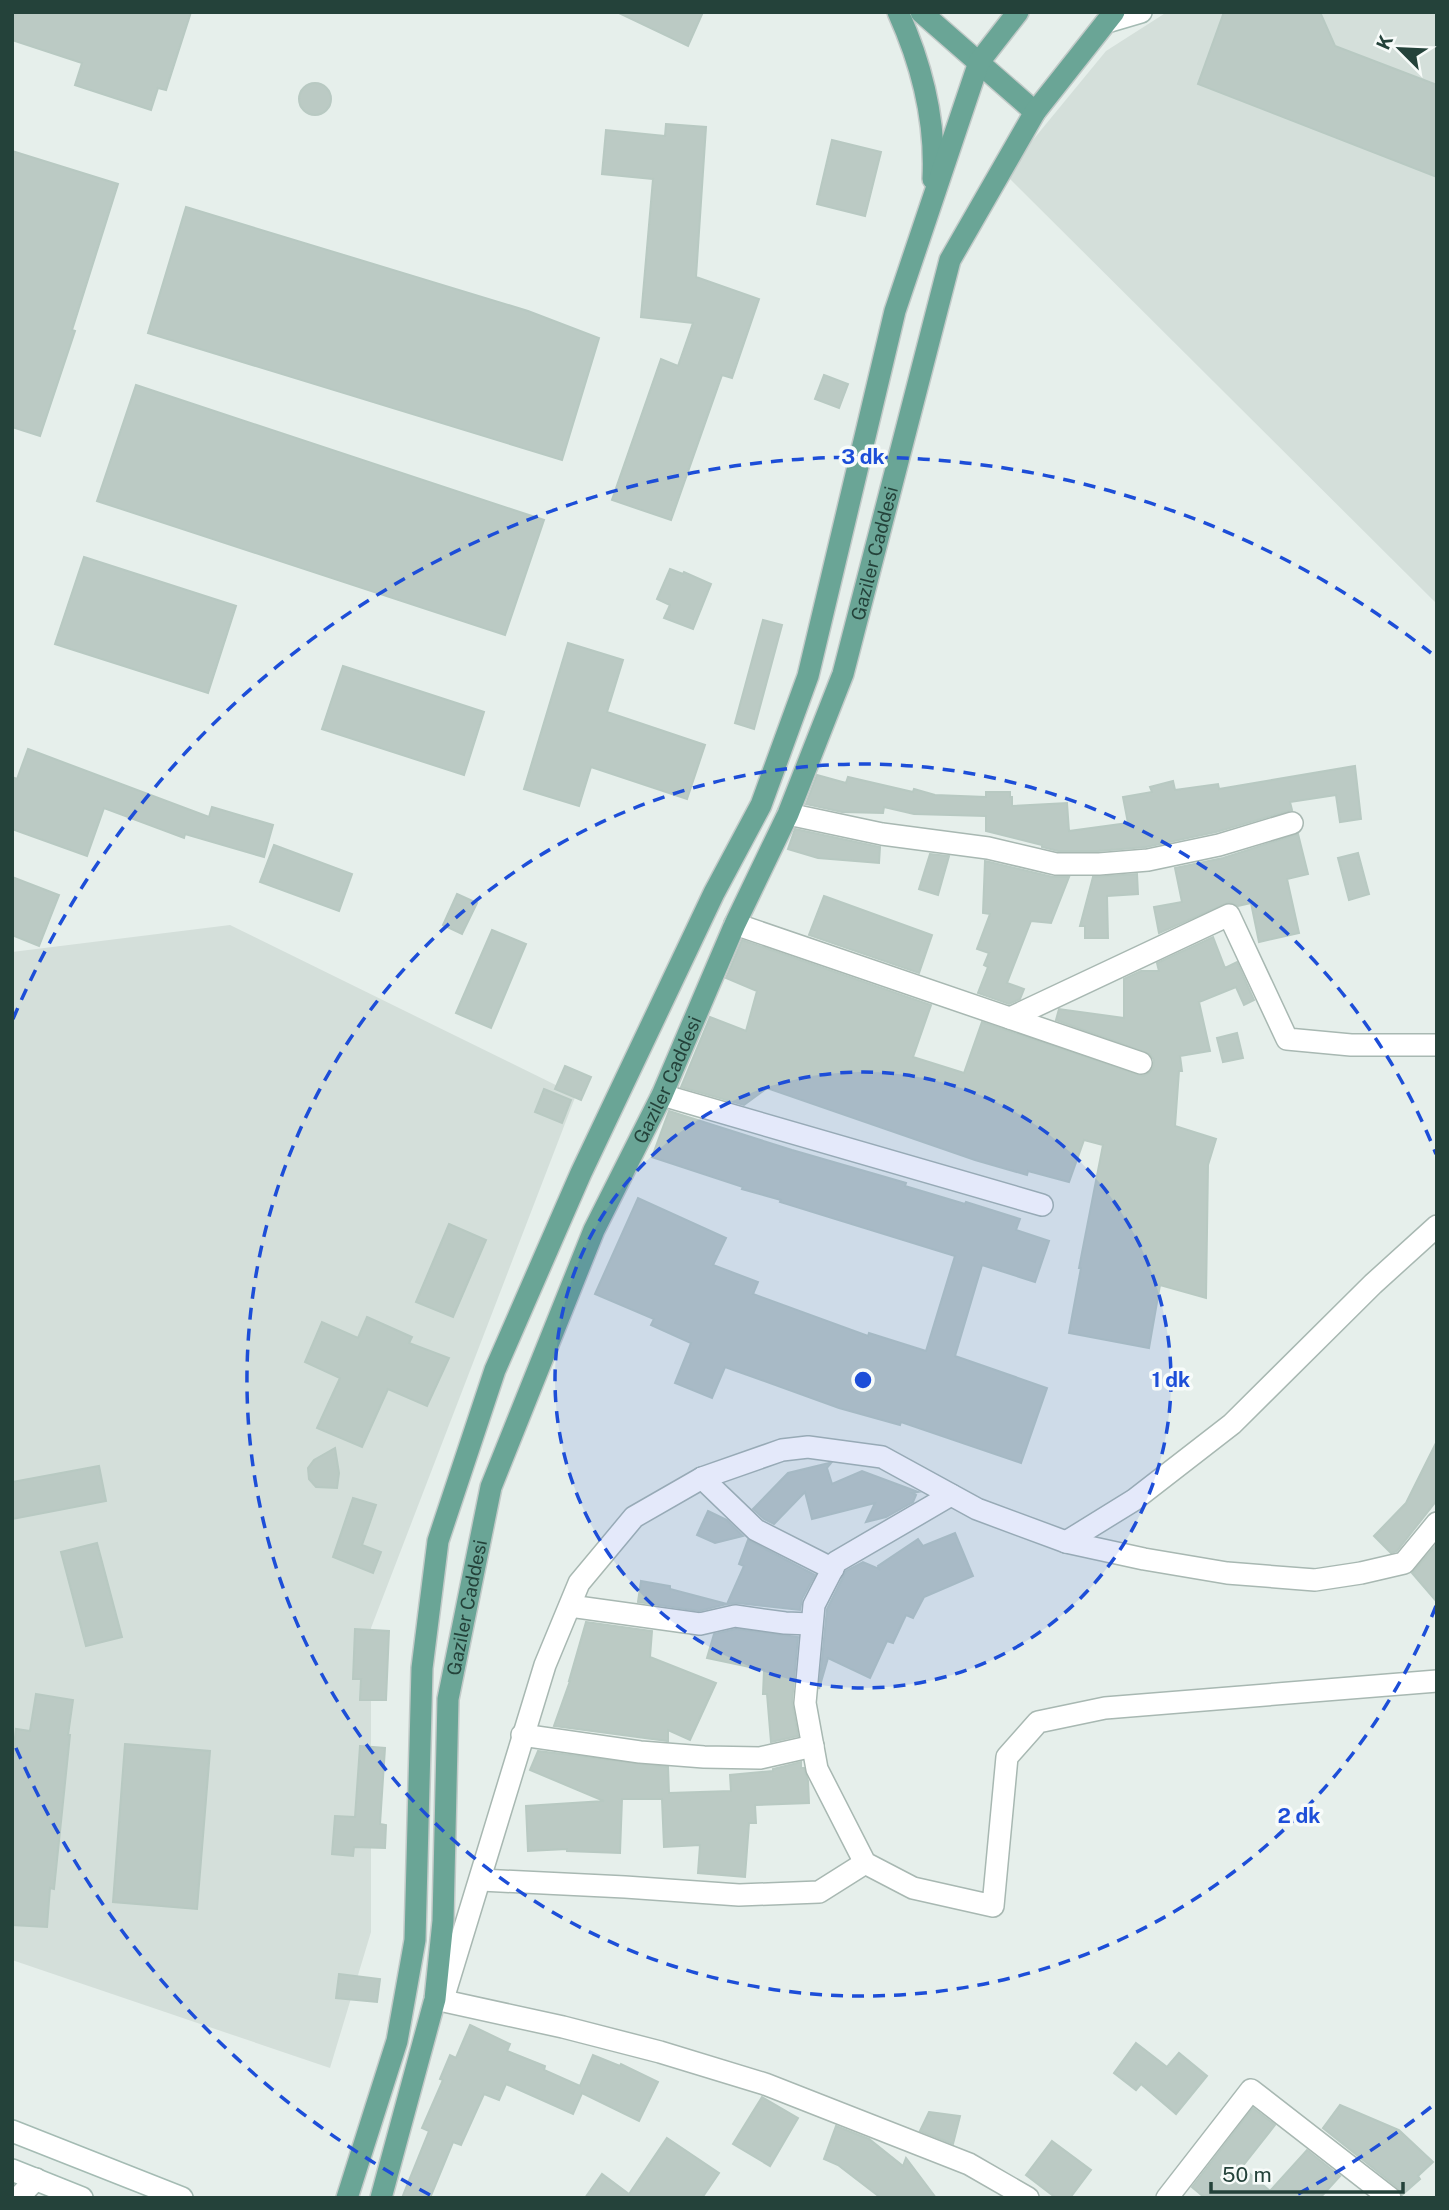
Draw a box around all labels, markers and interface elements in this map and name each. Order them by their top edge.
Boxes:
north arrow [1365,14,1435,84]
text: K [1372,31,1397,53]
text: 3 dk [841,444,885,469]
street label: Gaziler Caddesi [846,484,902,623]
street label: Gaziler Caddesi [628,1013,705,1147]
text: 1 dk [1152,1367,1190,1392]
centre of rings [851,1368,875,1392]
street label: Gaziler Caddesi [442,1538,491,1677]
text: 2 dk [1278,1803,1320,1828]
scale bar [1211,2150,1404,2194]
text: 50 m [1222,2162,1272,2187]

